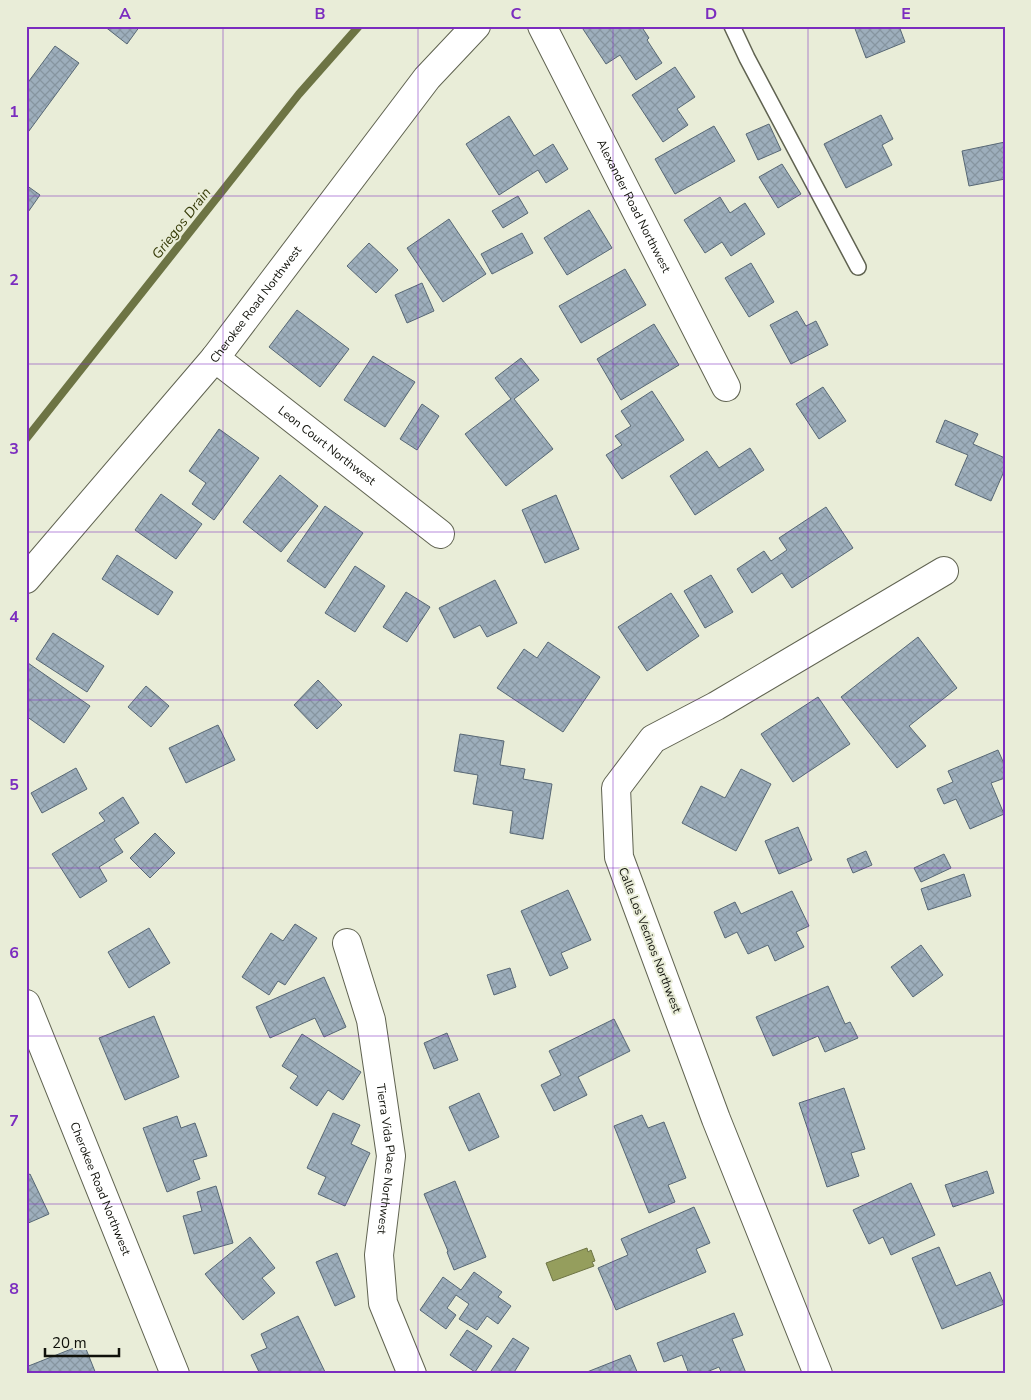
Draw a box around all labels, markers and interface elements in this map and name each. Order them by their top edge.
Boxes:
text: A [119,3,131,25]
text: B [314,3,326,25]
text: C [511,3,522,25]
text: D [705,3,717,25]
text: E [901,3,911,25]
text: 1 [9,101,19,123]
street label: Alexander Road Northwest [593,137,675,276]
water label: Griegos Drain [147,183,215,263]
street label: Cherokee Road Northwest [206,242,305,366]
text: 2 [9,269,19,291]
street label: Leon Court Northwest [275,402,380,489]
text: 3 [9,438,19,460]
text: 4 [9,606,19,628]
text: 5 [9,774,19,796]
street label: Calle Los Vecinos Northwest [615,865,685,1016]
text: 6 [9,942,19,964]
street label: Tierra Vida Place Northwest [372,1083,399,1236]
text: 7 [9,1110,19,1132]
street label: Cherokee Road Northwest [66,1120,135,1258]
text: 8 [9,1278,19,1300]
scale bar [45,1325,119,1357]
text: 20 m [52,1333,87,1353]

